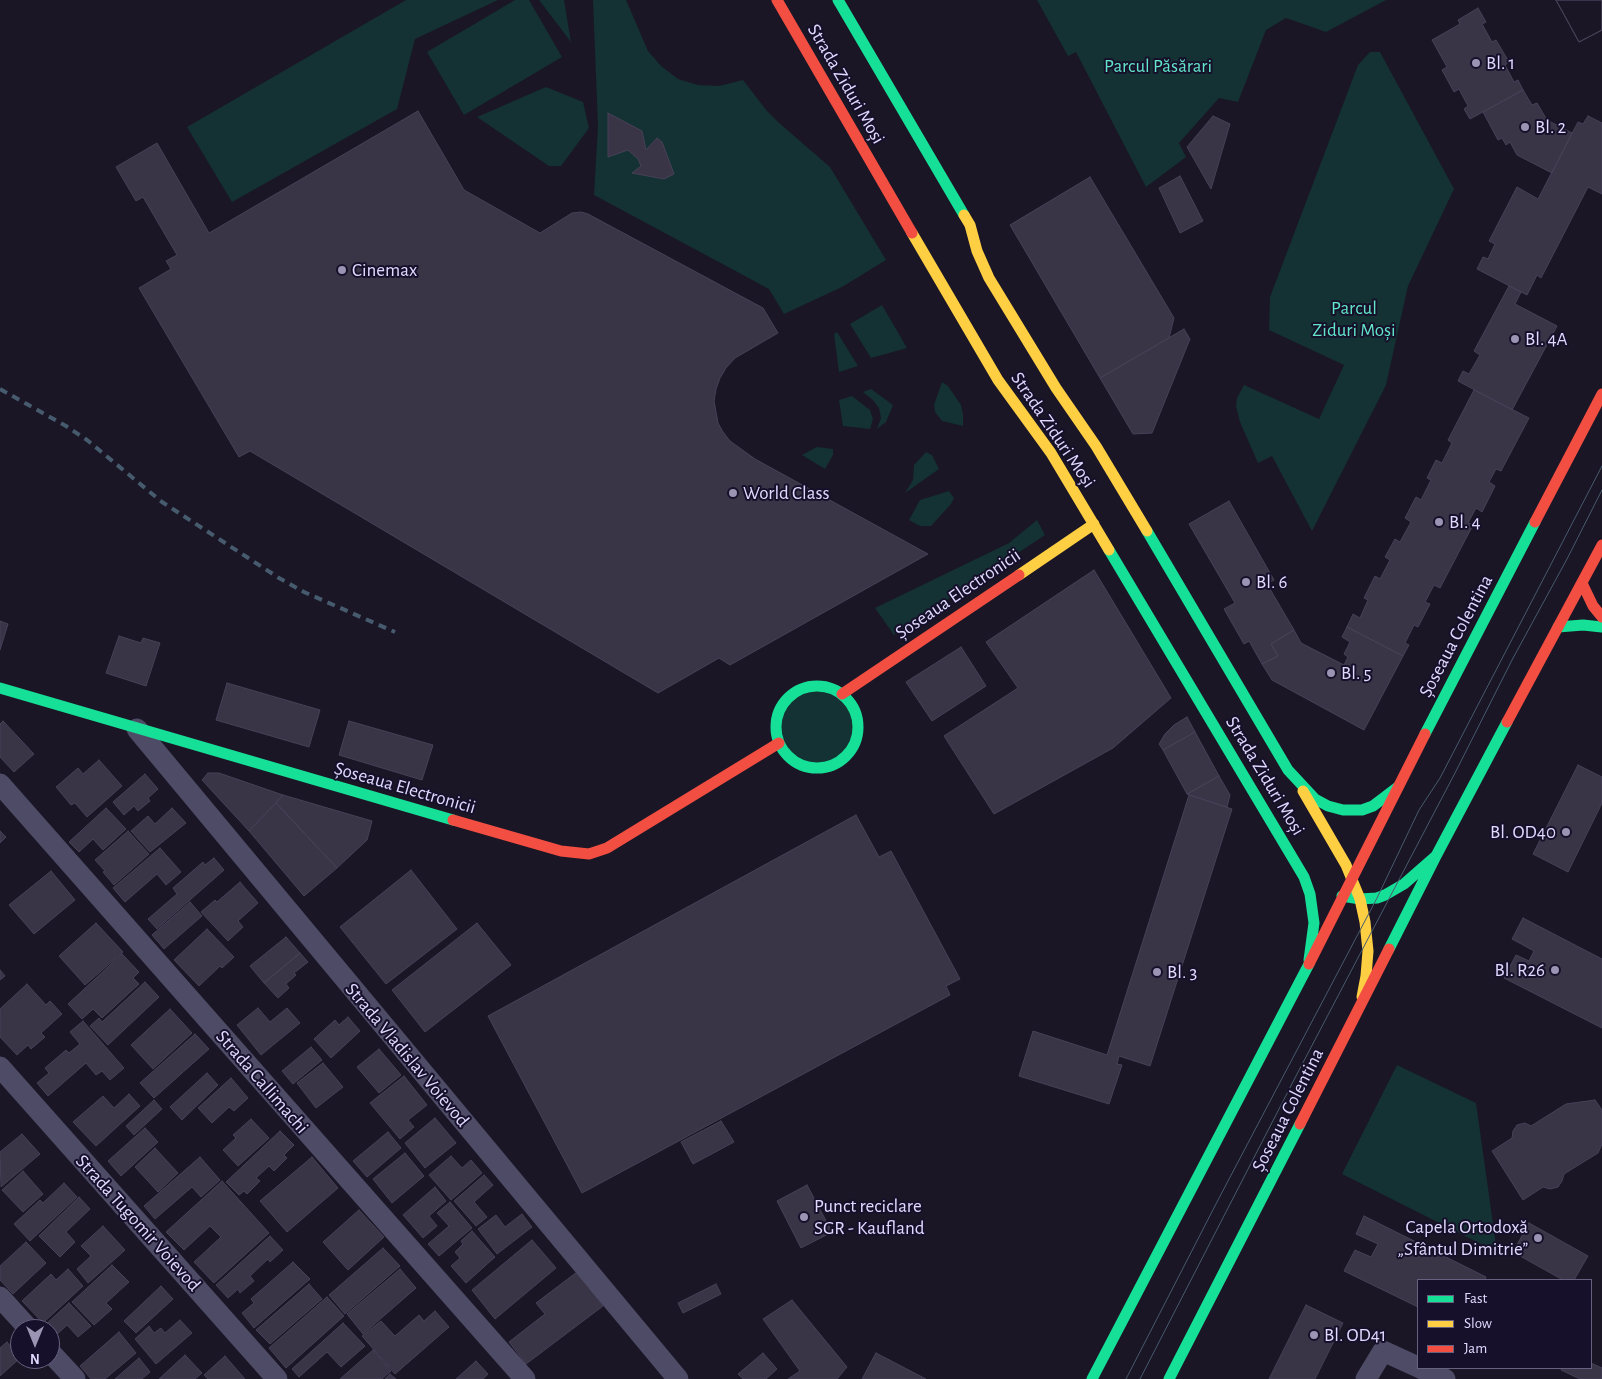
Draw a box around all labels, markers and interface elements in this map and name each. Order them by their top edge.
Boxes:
street label: Strada Ziduri Moși [802,20,890,148]
place label: Bl. 1 [1486,52,1515,74]
park label: Parcul Păsărari [1104,55,1212,77]
marker: Bl. 1 [1470,57,1482,69]
place label: Bl. 2 [1535,116,1566,138]
marker: Bl. 2 [1519,121,1531,133]
place label: Cinemax [352,259,417,281]
marker: Cinemax [336,264,348,276]
park label: Parcul Ziduri Moși [1312,297,1396,341]
place label: Bl. 4A [1525,328,1568,350]
marker: Bl. 4A [1509,333,1521,345]
street label: Strada Ziduri Moși [1006,368,1100,492]
place label: World Class [743,482,830,504]
marker: World Class [727,487,739,499]
place label: Bl. 4 [1449,511,1481,533]
marker: Bl. 4 [1433,516,1445,528]
street label: Șoseaua Electronicii [891,544,1025,644]
place label: Bl. 6 [1256,571,1287,593]
street label: Șoseaua Colentina [1414,571,1498,701]
marker: Bl. 6 [1240,576,1252,588]
place label: Bl. 5 [1341,662,1371,684]
marker: Bl. 5 [1325,667,1337,679]
street label: Strada Ziduri Moși [1220,712,1310,840]
street label: Șoseaua Electronicii [332,757,478,819]
place label: Bl. OD40 [1490,821,1556,843]
marker: Bl. OD40 [1560,826,1572,838]
place label: Bl. R26 [1494,959,1545,981]
place label: Bl. 3 [1167,961,1197,983]
marker: Bl. R26 [1549,964,1561,976]
marker: Bl. 3 [1151,966,1163,978]
street label: Strada Vladislav Voievod [340,978,474,1132]
street label: Strada Callimachi [211,1026,313,1138]
street label: Șoseaua Colentina [1247,1044,1329,1176]
street label: Strada Tugomir Voievod [71,1150,205,1296]
place label: Punct reciclare SGR - Kaufland [814,1195,925,1239]
marker: Punct reciclare SGR - Kaufland [798,1211,810,1223]
place label: Capela Ortodoxă „Sfântul Dimitrie” [1397,1216,1528,1260]
marker: Capela Ortodoxă „Sfântul Dimitrie” [1532,1232,1544,1244]
legend [1417,1279,1592,1369]
text: Fast [1464,1291,1487,1306]
text: Slow [1464,1316,1492,1331]
north arrow [10,1319,60,1369]
place label: Bl. OD41 [1324,1324,1386,1346]
marker: Bl. OD41 [1308,1329,1320,1341]
text: Jam [1464,1341,1487,1356]
text: N [30,1351,40,1365]

